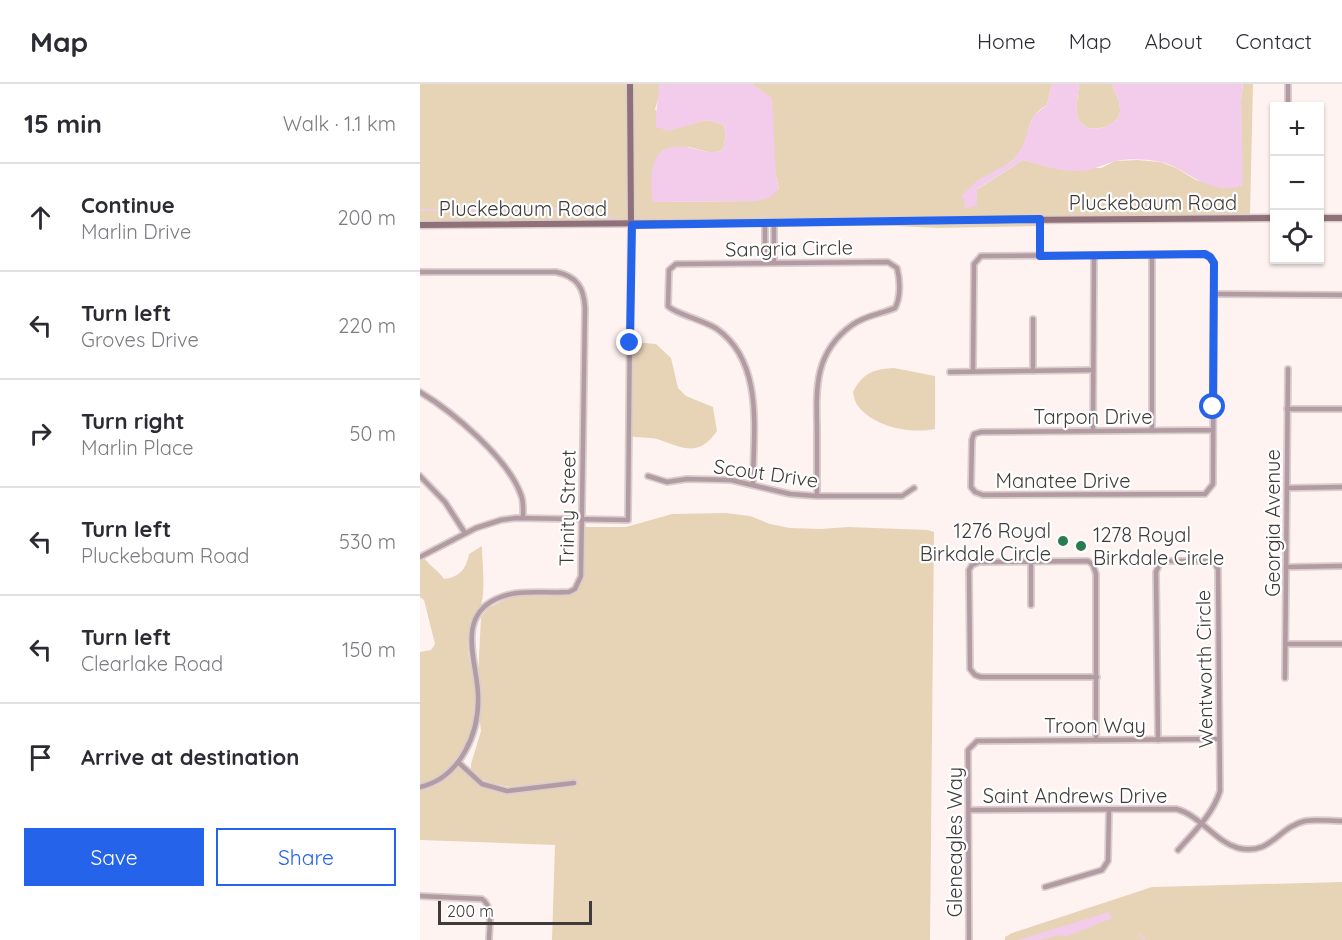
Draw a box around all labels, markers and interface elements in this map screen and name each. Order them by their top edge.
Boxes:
text: Map [30,24,88,59]
text: Home [977,28,1036,54]
text: Map [1069,28,1112,54]
text: About [1145,28,1203,54]
text: Contact [1236,28,1312,54]
map controls [1270,102,1324,264]
button: + [1270,102,1324,156]
text: 15 min [24,107,102,140]
text: Walk · 1.1 km [283,111,396,136]
button: − [1270,156,1324,210]
street label: Pluckebaum Road [1069,190,1237,215]
text: Continue [81,191,175,219]
street label: Pluckebaum Road [439,196,607,221]
icon: ahead [24,201,57,234]
text: 200 m [337,205,396,230]
button: locate [1270,210,1324,264]
text: Marlin Drive [81,219,191,244]
street label: Sangria Circle [725,234,853,262]
text: Turn left [81,299,171,327]
icon: left [24,309,57,342]
text: 220 m [338,313,396,338]
text: Groves Drive [81,327,199,352]
route end [616,329,642,355]
route start [1199,393,1225,419]
street label: Tarpon Drive [1033,404,1153,429]
text: Turn right [81,407,185,435]
icon: right [24,417,57,450]
text: 50 m [350,421,396,446]
text: Marlin Place [81,435,194,460]
street label: Trinity Street [553,449,581,567]
street label: Georgia Avenue [1260,449,1285,597]
street label: Scout Drive [712,453,820,493]
street label: Manatee Drive [995,468,1131,493]
text: Turn left [81,515,171,543]
place label: 1276 Royal Birkdale Circle [920,518,1051,566]
place label: 1278 Royal Birkdale Circle [1093,522,1224,570]
icon: left [24,525,57,558]
text: 530 m [339,529,396,554]
marker: 1276 Royal Birkdale Circle [1056,534,1070,548]
marker: 1278 Royal Birkdale Circle [1074,539,1088,553]
text: Pluckebaum Road [81,543,249,568]
street label: Wentworth Circle [1190,590,1218,748]
text: Turn left [81,623,171,651]
icon: left [24,633,57,666]
text: 150 m [342,637,396,662]
text: Clearlake Road [81,651,223,676]
street label: Troon Way [1044,713,1146,738]
icon: arrive [24,741,57,774]
text: Arrive at destination [81,743,299,771]
street label: Gleneagles Way [942,767,967,917]
street label: Saint Andrews Drive [983,783,1167,808]
button: Save [24,828,204,886]
button: Share [216,828,396,886]
scale bar [438,898,592,926]
text: 200 m [447,901,494,921]

